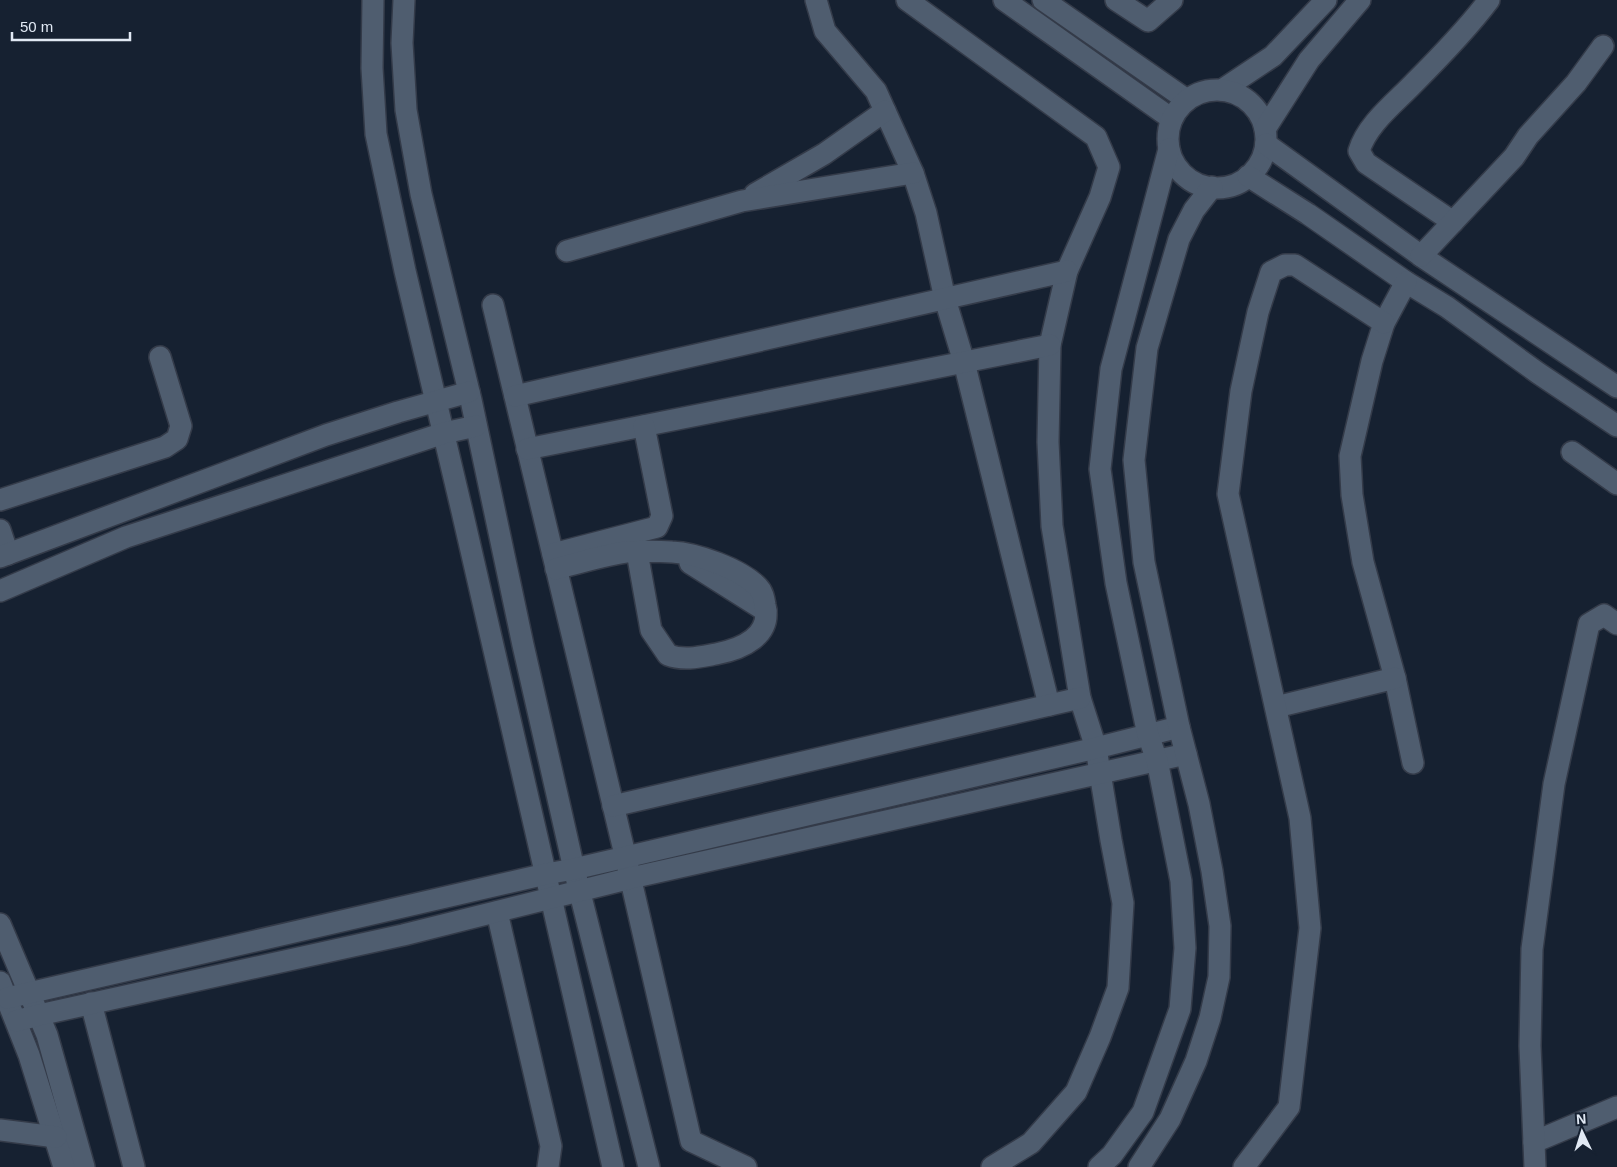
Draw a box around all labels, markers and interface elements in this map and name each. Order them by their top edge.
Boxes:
scale bar [12,10,130,42]
text: 50 m [20,18,53,35]
north arrow [1557,1107,1607,1157]
text: N [1575,1111,1587,1127]

